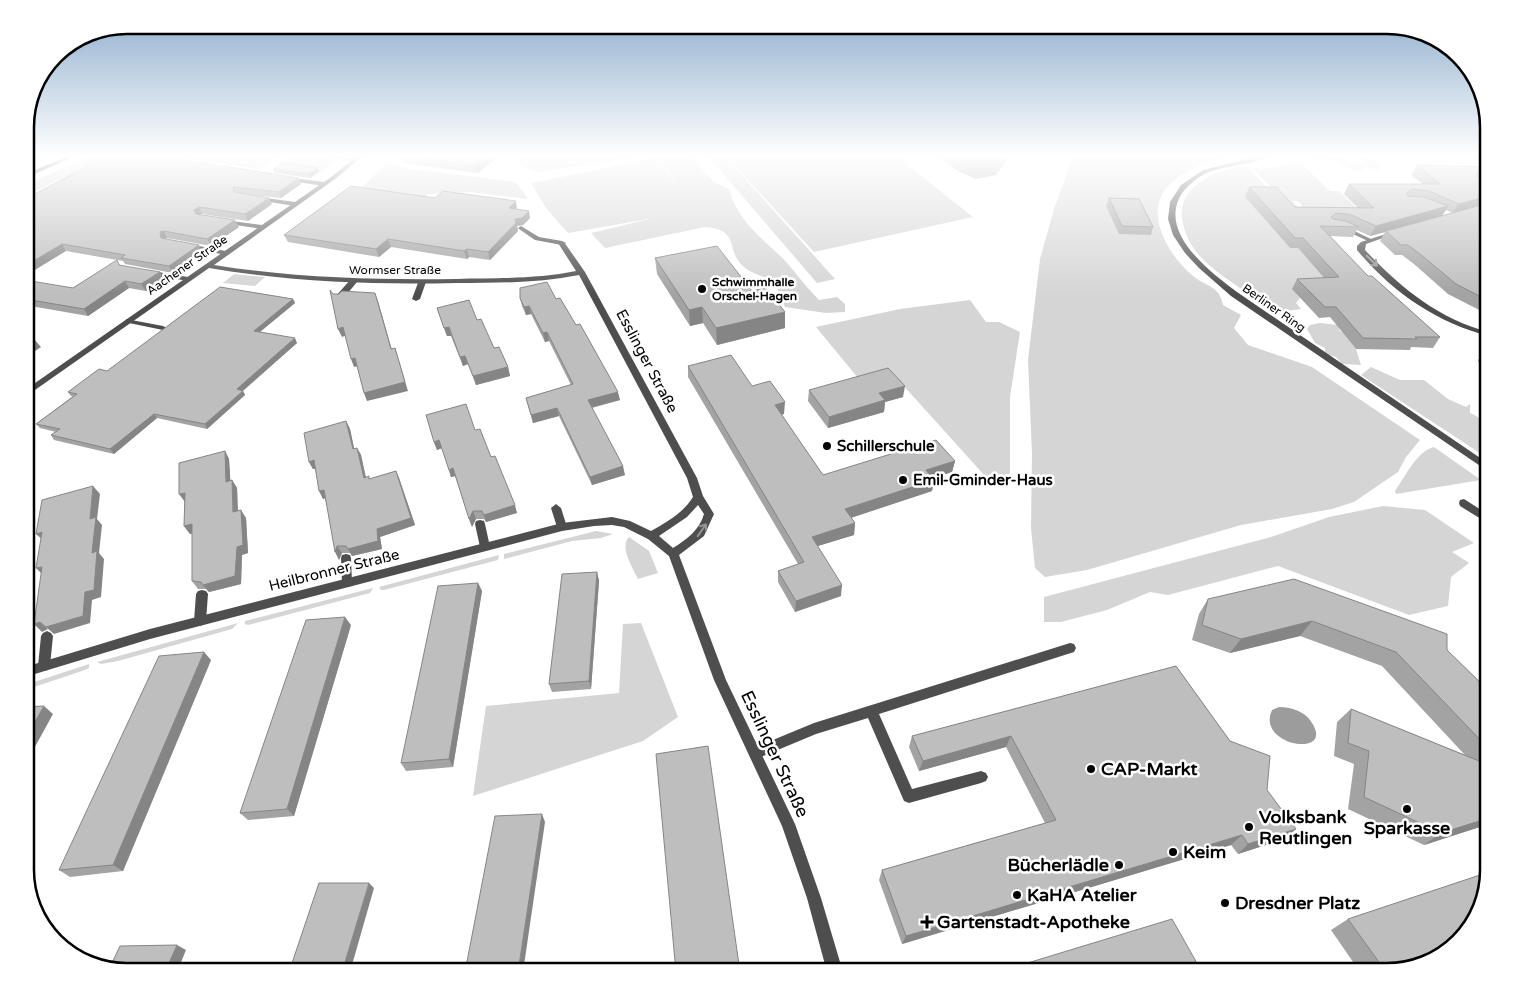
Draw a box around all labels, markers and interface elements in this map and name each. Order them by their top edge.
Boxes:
street label: Aachener Straße [144,232,230,298]
one-way arrow [1366,255,1378,267]
street label: Wormser Straße [349,263,441,277]
place label: Schwimmhalle Orschel-Hagen [712,275,797,304]
street label: Berliner Ring [1240,281,1308,335]
marker: Schwimmhalle Orschel-Hagen [696,283,708,295]
street label: Esslinger Straße [612,306,682,416]
place label: Schillerschule [837,437,935,455]
marker: Schillerschule [821,440,833,452]
place label: Emil-Gminder-Haus [913,471,1053,489]
marker: Emil-Gminder-Haus [897,474,909,486]
one-way arrow [697,524,707,538]
street label: Heilbronner Straße [267,545,401,595]
street label: Esslinger Straße [736,687,814,821]
place label: CAP-Markt [1101,758,1198,780]
marker: CAP-Markt [1085,763,1097,775]
marker: Sparkasse [1401,803,1413,815]
place label: Volksbank Reutlingen [1259,806,1352,849]
place label: Sparkasse [1364,817,1450,839]
marker: Volksbank Reutlingen [1243,821,1255,833]
place label: Keim [1183,841,1226,863]
marker: Keim [1167,846,1179,858]
place label: Bücherlädle [1007,854,1109,876]
marker: Bücherlädle [1113,859,1125,871]
place label: KaHA Atelier [1027,884,1138,906]
marker: KaHA Atelier [1011,889,1023,901]
place label: Dresdner Platz [1235,892,1360,914]
marker: Dresdner Platz [1219,897,1231,909]
place label: Gartenstadt-Apotheke [937,911,1130,933]
marker: Gartenstadt-Apotheke [921,916,933,928]

